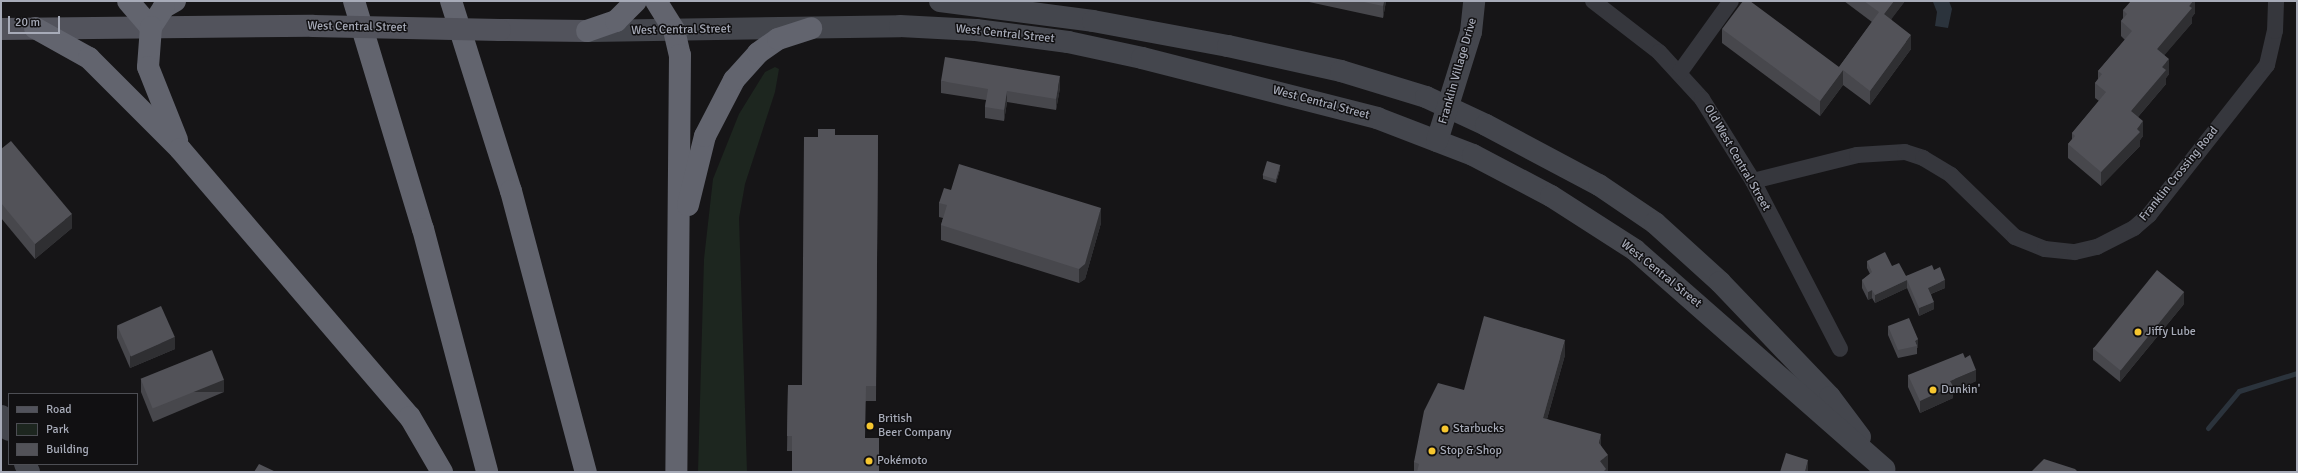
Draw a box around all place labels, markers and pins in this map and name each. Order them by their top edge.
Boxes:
place label: Jiffy Lube [2146,325,2196,339]
marker: Jiffy Lube [2133,327,2143,337]
place label: Dunkin' [1941,383,1980,397]
marker: Dunkin' [1928,385,1938,395]
place label: British Beer Company [878,412,952,440]
marker: British Beer Company [865,421,875,431]
place label: Starbucks [1453,422,1504,436]
marker: Starbucks [1440,424,1450,434]
place label: Stop & Shop [1440,444,1502,458]
marker: Stop & Shop [1427,446,1437,456]
place label: Pokémoto [877,454,928,468]
marker: Pokémoto [864,456,874,466]

